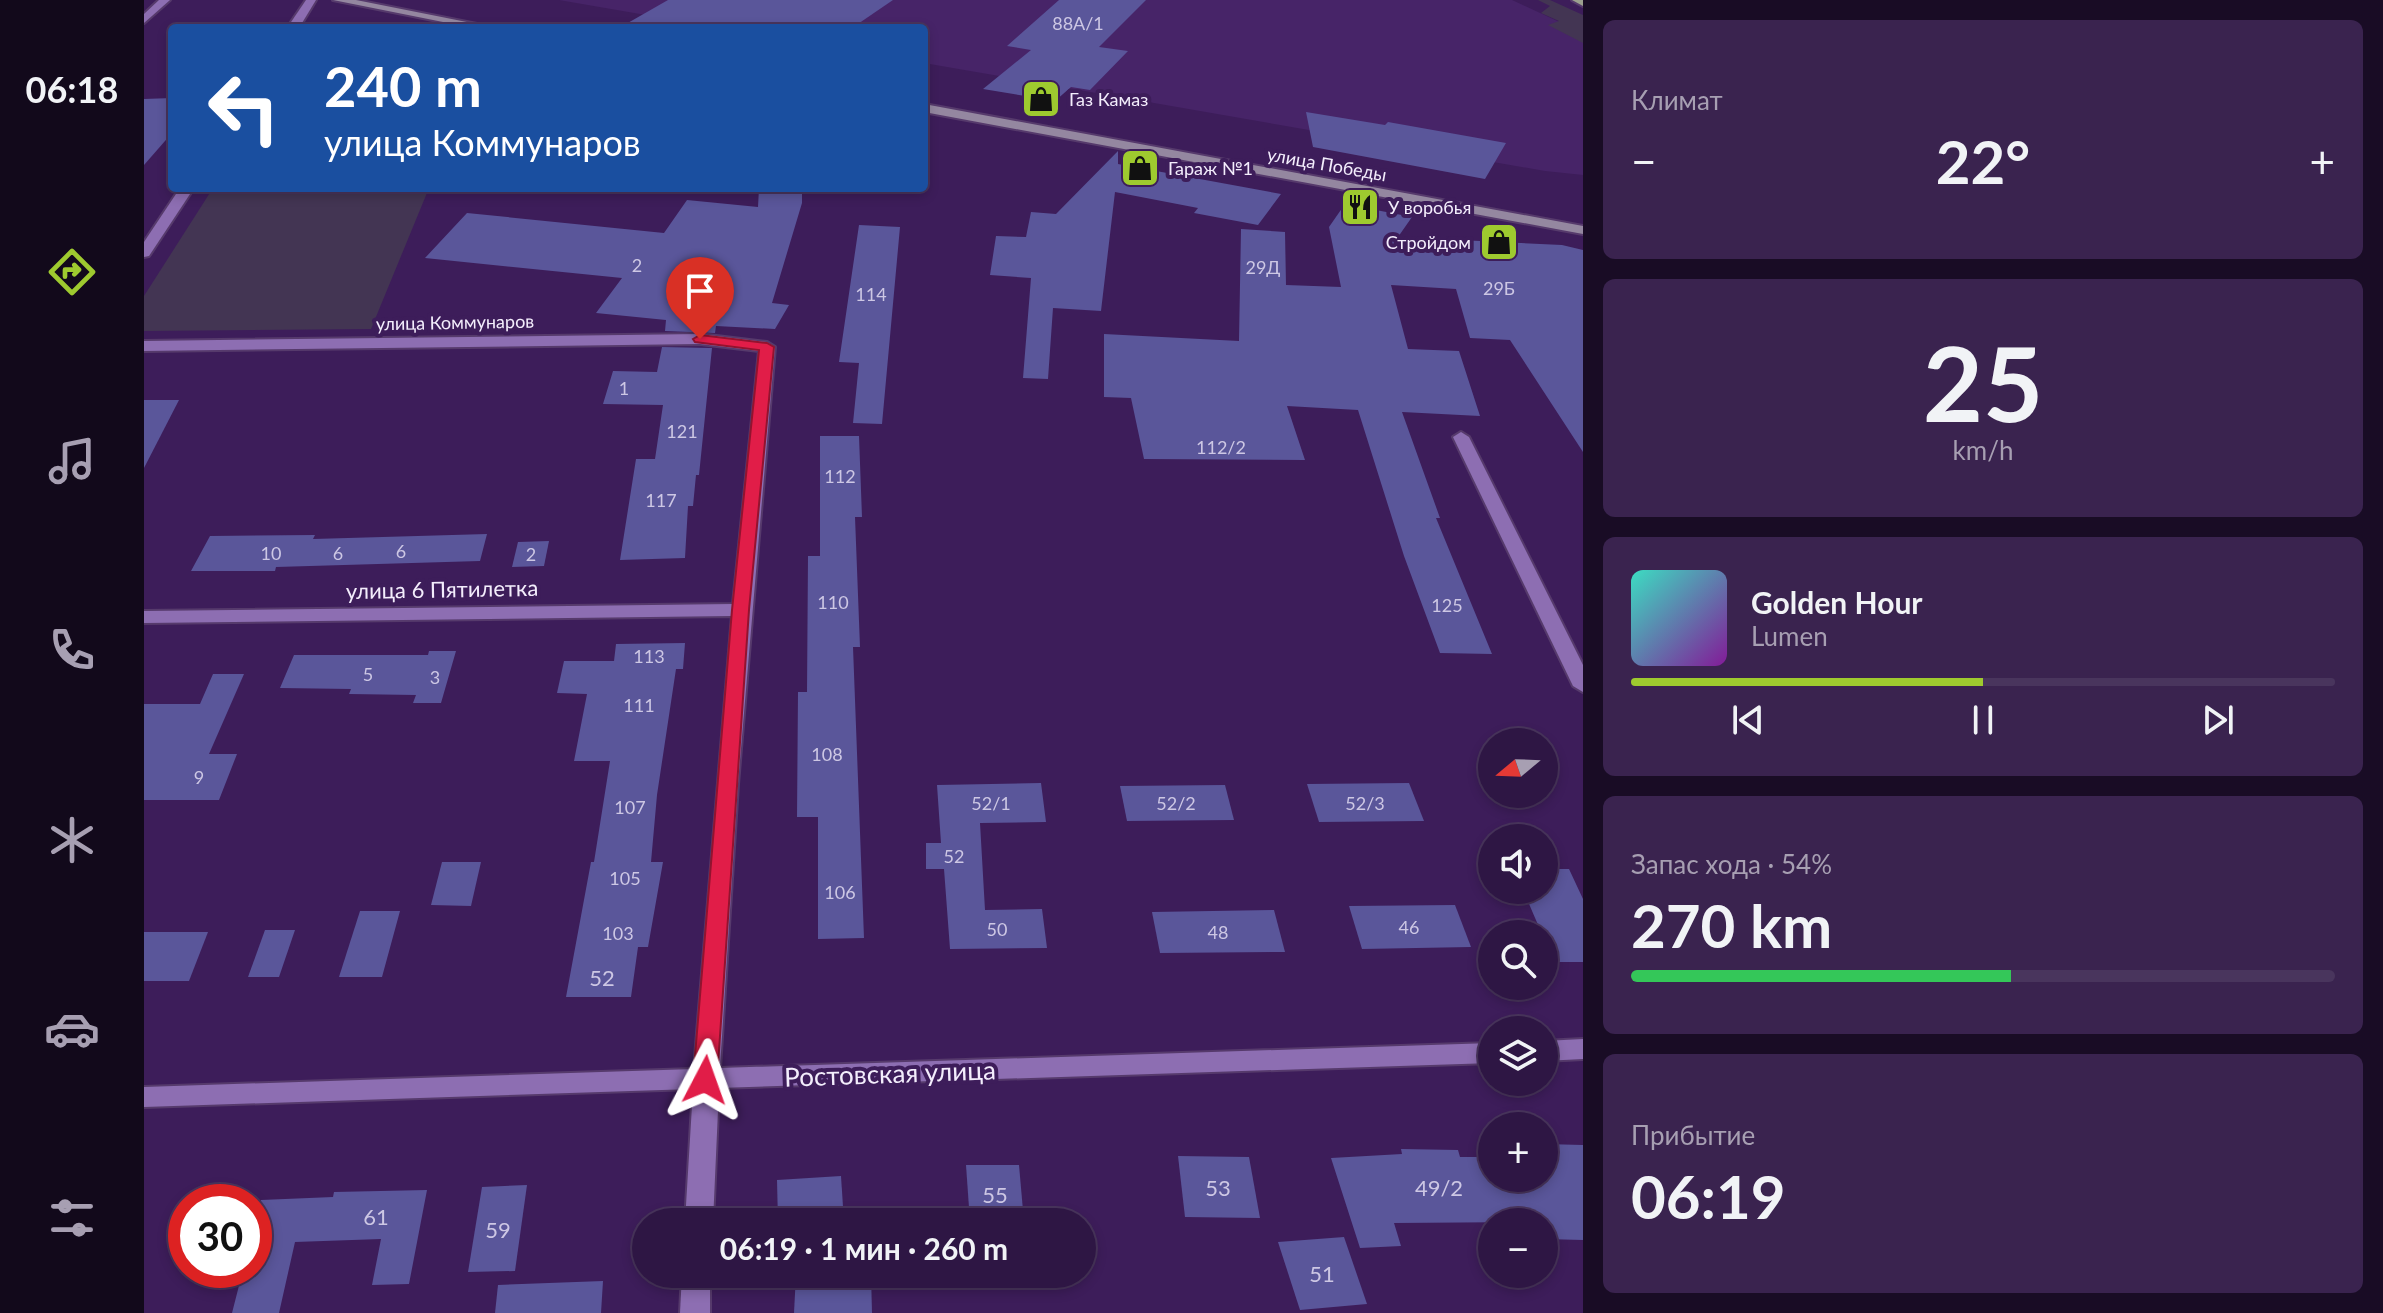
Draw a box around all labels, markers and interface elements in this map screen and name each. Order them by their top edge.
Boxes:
house number: 88А/1 [1052,12,1104,34]
text: 240 m [324,52,482,119]
icon: left [192,56,296,160]
text: 06:18 [26,67,118,111]
shop icon: Газ Камаз [1020,78,1062,120]
text: Климат [1631,84,1723,116]
place label: Газ Камаз [1069,88,1148,110]
text: улица Коммунаров [324,120,641,164]
text: 22° [1936,125,2030,197]
text: − [1631,135,1657,187]
text: + [2309,135,2335,187]
street label: улица Победы [1266,143,1388,185]
shop icon: Гараж №1 [1119,147,1161,189]
place label: Гараж №1 [1168,157,1253,179]
restaurant icon: У воробья [1339,186,1381,228]
place label: У воробья [1388,196,1471,218]
shop icon: Стройдом [1478,221,1520,263]
place label: Стройдом [1386,231,1471,253]
icon: directions [44,244,100,300]
house number: 2 [632,254,642,276]
house number: 29Д [1245,256,1281,278]
pin [666,257,734,339]
icon: arrive [678,269,722,313]
house number: 29Б [1483,277,1515,299]
house number: 114 [855,283,887,305]
street label: улица Коммунаров [376,310,534,334]
text: 25 [1923,319,2043,444]
house number: 1 [619,377,629,399]
house number: 121 [666,420,698,442]
icon: music [44,433,100,489]
text: km/h [1953,434,2013,466]
house number: 112/2 [1196,436,1246,458]
house number: 112 [824,465,856,487]
house number: 117 [645,489,677,511]
house number: 6 [396,540,406,562]
house number: 10 [261,542,281,564]
house number: 6 [333,542,343,564]
house number: 2 [526,543,536,565]
street label: улица 6 Пятилетка [346,574,538,604]
text: Golden Hour [1751,584,1923,620]
house number: 110 [817,591,849,613]
house number: 125 [1431,594,1463,616]
text: Lumen [1751,620,1828,652]
icon: phone [44,622,100,678]
house number: 113 [633,645,665,667]
house number: 5 [363,663,373,685]
house number: 3 [430,666,440,688]
house number: 111 [623,694,655,716]
icon: previous [1726,698,1770,742]
icon: pause [1961,698,2005,742]
icon: next [2196,698,2240,742]
north arrow [1478,728,1558,808]
map controls [1478,728,1558,1288]
house number: 108 [811,743,843,765]
house number: 9 [194,766,204,788]
house number: 52/1 [971,792,1011,814]
house number: 52/2 [1156,792,1196,814]
house number: 52/3 [1345,792,1385,814]
house number: 107 [614,796,646,818]
icon: climate [44,812,100,868]
button: sound [1478,824,1558,904]
house number: 52 [944,845,964,867]
text: Запас хода · 54% [1631,848,1832,880]
house number: 105 [609,867,641,889]
house number: 106 [824,881,856,903]
text: 270 km [1631,889,1832,961]
house number: 46 [1399,916,1419,938]
house number: 50 [987,918,1007,940]
button: search [1478,920,1558,1000]
house number: 48 [1208,921,1228,943]
house number: 103 [602,922,634,944]
house number: 52 [589,964,615,991]
icon: car [44,1001,100,1057]
button: layers [1478,1016,1558,1096]
position arrow [663,1038,747,1122]
street label: Ростовская улица [784,1053,996,1093]
button: + [1478,1112,1558,1192]
text: Прибытие [1631,1119,1755,1151]
text: 06:19 [1631,1160,1786,1232]
house number: 53 [1205,1174,1231,1201]
house number: 49/2 [1415,1174,1463,1201]
house number: 55 [982,1181,1008,1208]
speed limit sign: 30 [168,1184,272,1288]
icon: filters [44,1190,100,1246]
house number: 61 [363,1203,389,1230]
button: − [1478,1208,1558,1288]
house number: 59 [485,1216,511,1243]
text: 06:19 · 1 мин · 260 m [720,1230,1008,1266]
house number: 51 [1309,1260,1335,1287]

